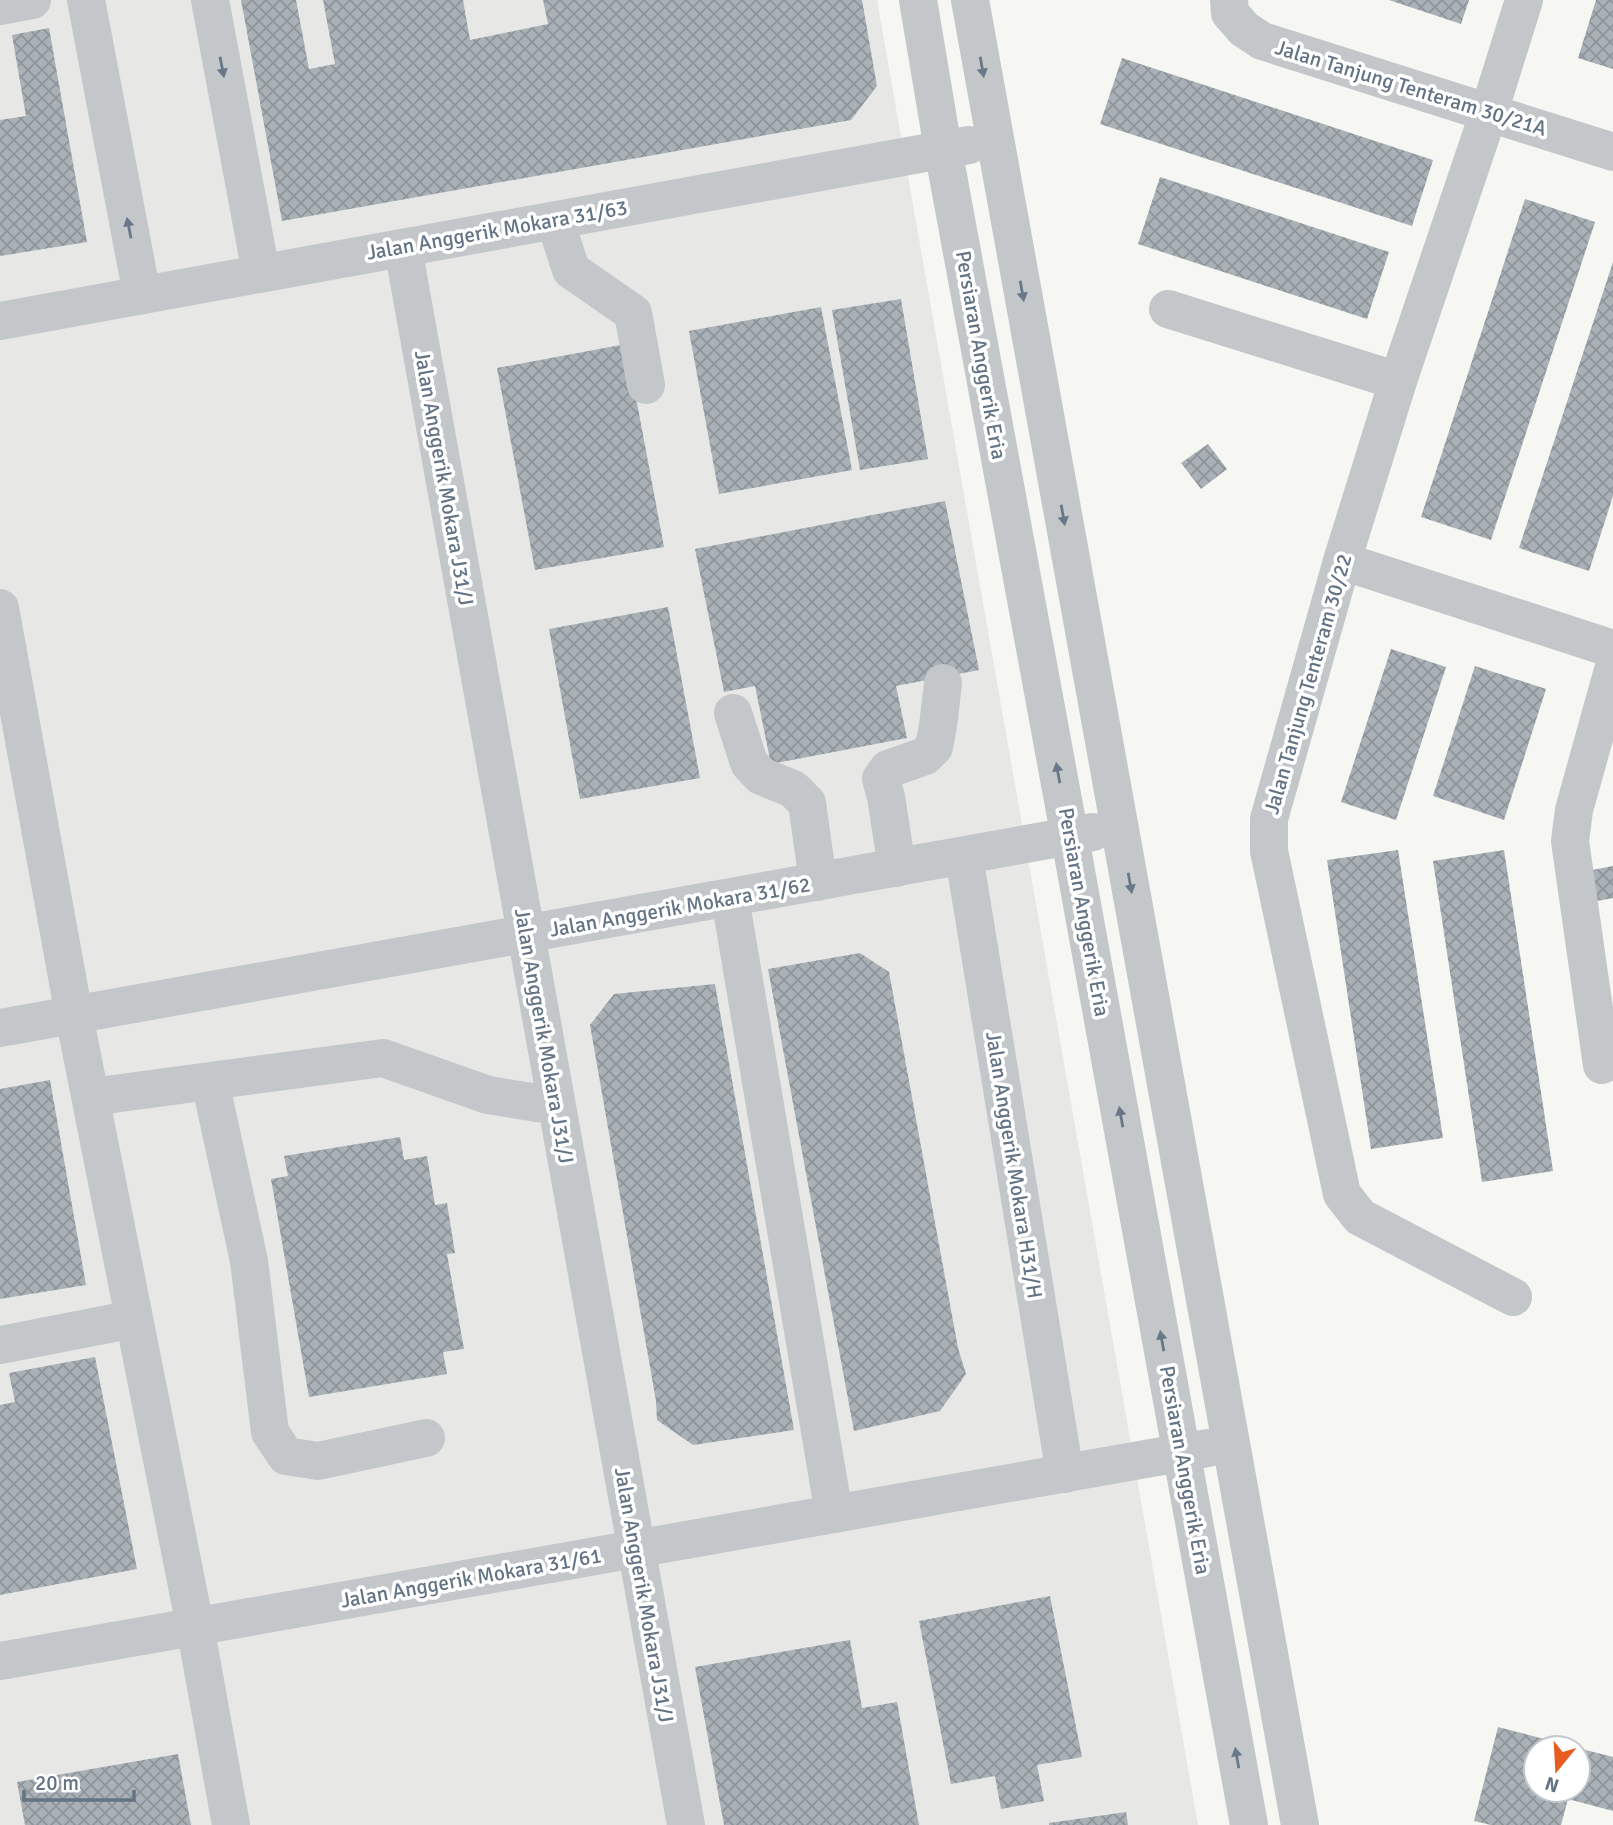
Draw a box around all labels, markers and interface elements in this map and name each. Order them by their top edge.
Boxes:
street label: Jalan Tanjung Tenteram 30/21A [1272,34,1550,142]
one-way arrow [217,56,228,78]
one-way arrow [977,56,988,78]
street label: Jalan Anggerik Mokara 31/63 [365,194,629,266]
one-way arrow [123,217,134,239]
street label: Persiaran Anggerik Eria [950,249,1012,461]
one-way arrow [1017,280,1028,302]
street label: Jalan Anggerik Mokara J31/J [409,348,479,608]
one-way arrow [1058,504,1069,526]
street label: Jalan Tanjung Tenteram 30/22 [1258,551,1358,817]
one-way arrow [1052,762,1063,784]
street label: Persiaran Anggerik Eria [1053,806,1115,1018]
street label: Jalan Anggerik Mokara 31/62 [548,871,812,943]
one-way arrow [1125,872,1136,894]
street label: Jalan Anggerik Mokara J31/J [509,906,579,1166]
street label: Jalan Anggerik Mokara H31/H [980,1030,1048,1300]
one-way arrow [1115,1106,1126,1128]
one-way arrow [1156,1330,1167,1352]
street label: Persiaran Anggerik Eria [1154,1364,1216,1576]
street label: Jalan Anggerik Mokara J31/J [609,1465,679,1725]
street label: Jalan Anggerik Mokara 31/61 [339,1542,603,1614]
north arrow [1522,1734,1592,1804]
one-way arrow [1231,1747,1242,1769]
scale bar [24,1758,135,1802]
text: 20 m [35,1770,79,1796]
text: N [1542,1771,1562,1798]

